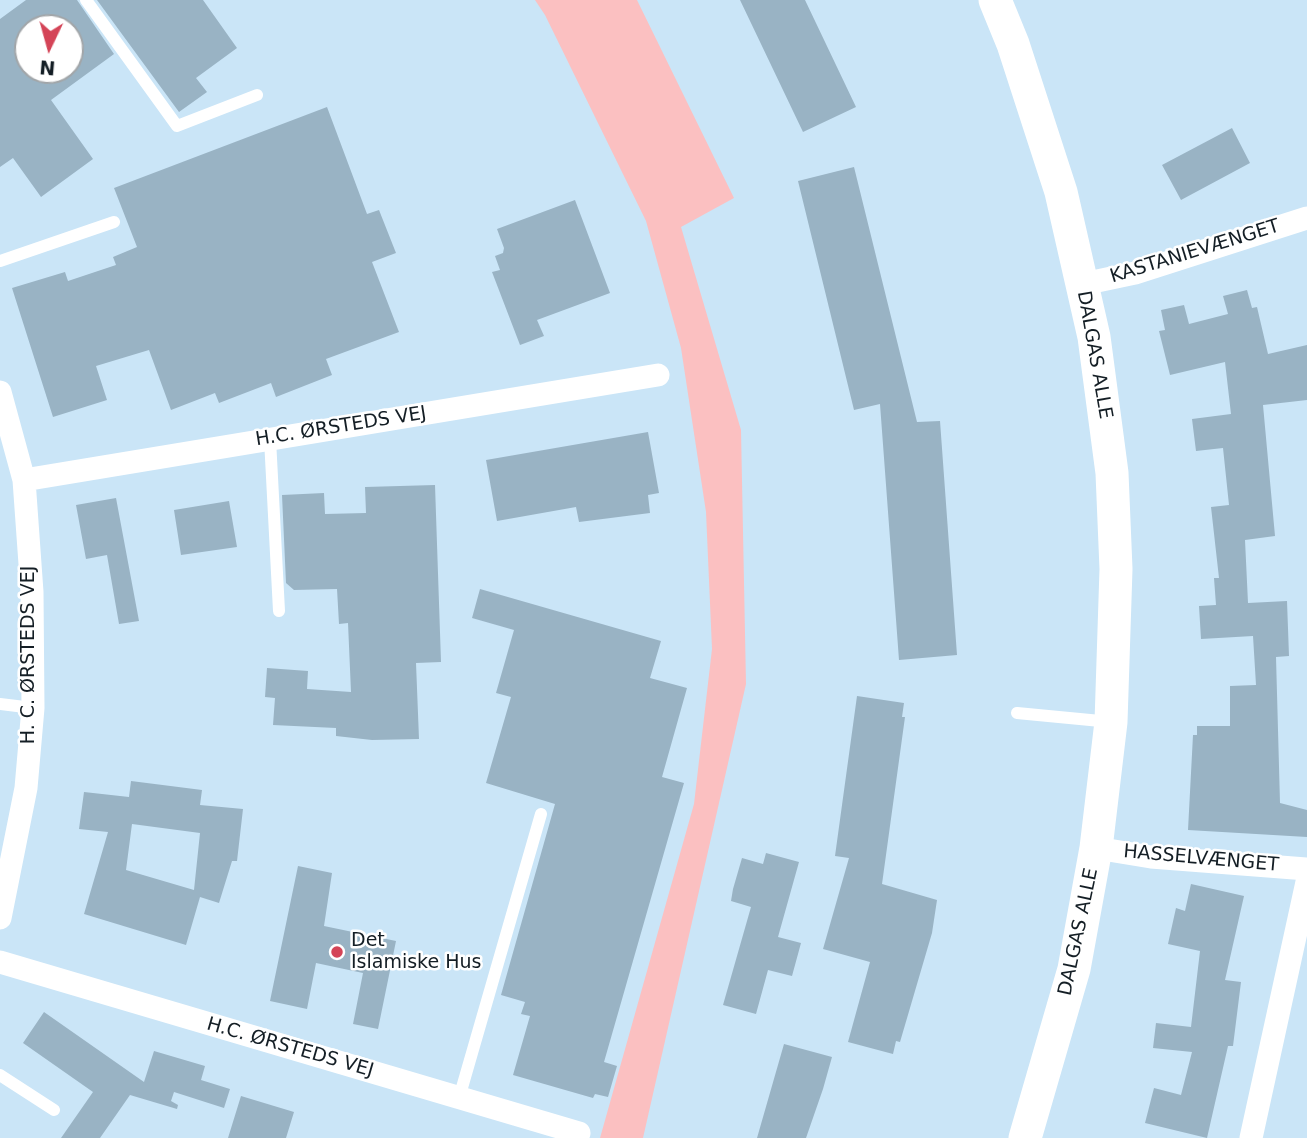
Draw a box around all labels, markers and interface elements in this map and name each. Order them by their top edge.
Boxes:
north arrow [14,14,84,84]
text: N [38,56,56,80]
street label: KASTANIEVÆNGET [1107,215,1283,289]
street label: DALGAS ALLE [1071,289,1117,421]
street label: H.C. ØRSTEDS VEJ [254,402,428,452]
street label: H. C. ØRSTEDS VEJ [18,566,40,744]
street label: HASSELVÆNGET [1122,841,1280,877]
street label: DALGAS ALLE [1054,866,1104,998]
place label: Det Islamiske Hus [351,930,481,974]
marker: Det Islamiske Hus [329,944,345,960]
street label: H.C. ØRSTEDS VEJ [204,1013,376,1083]

